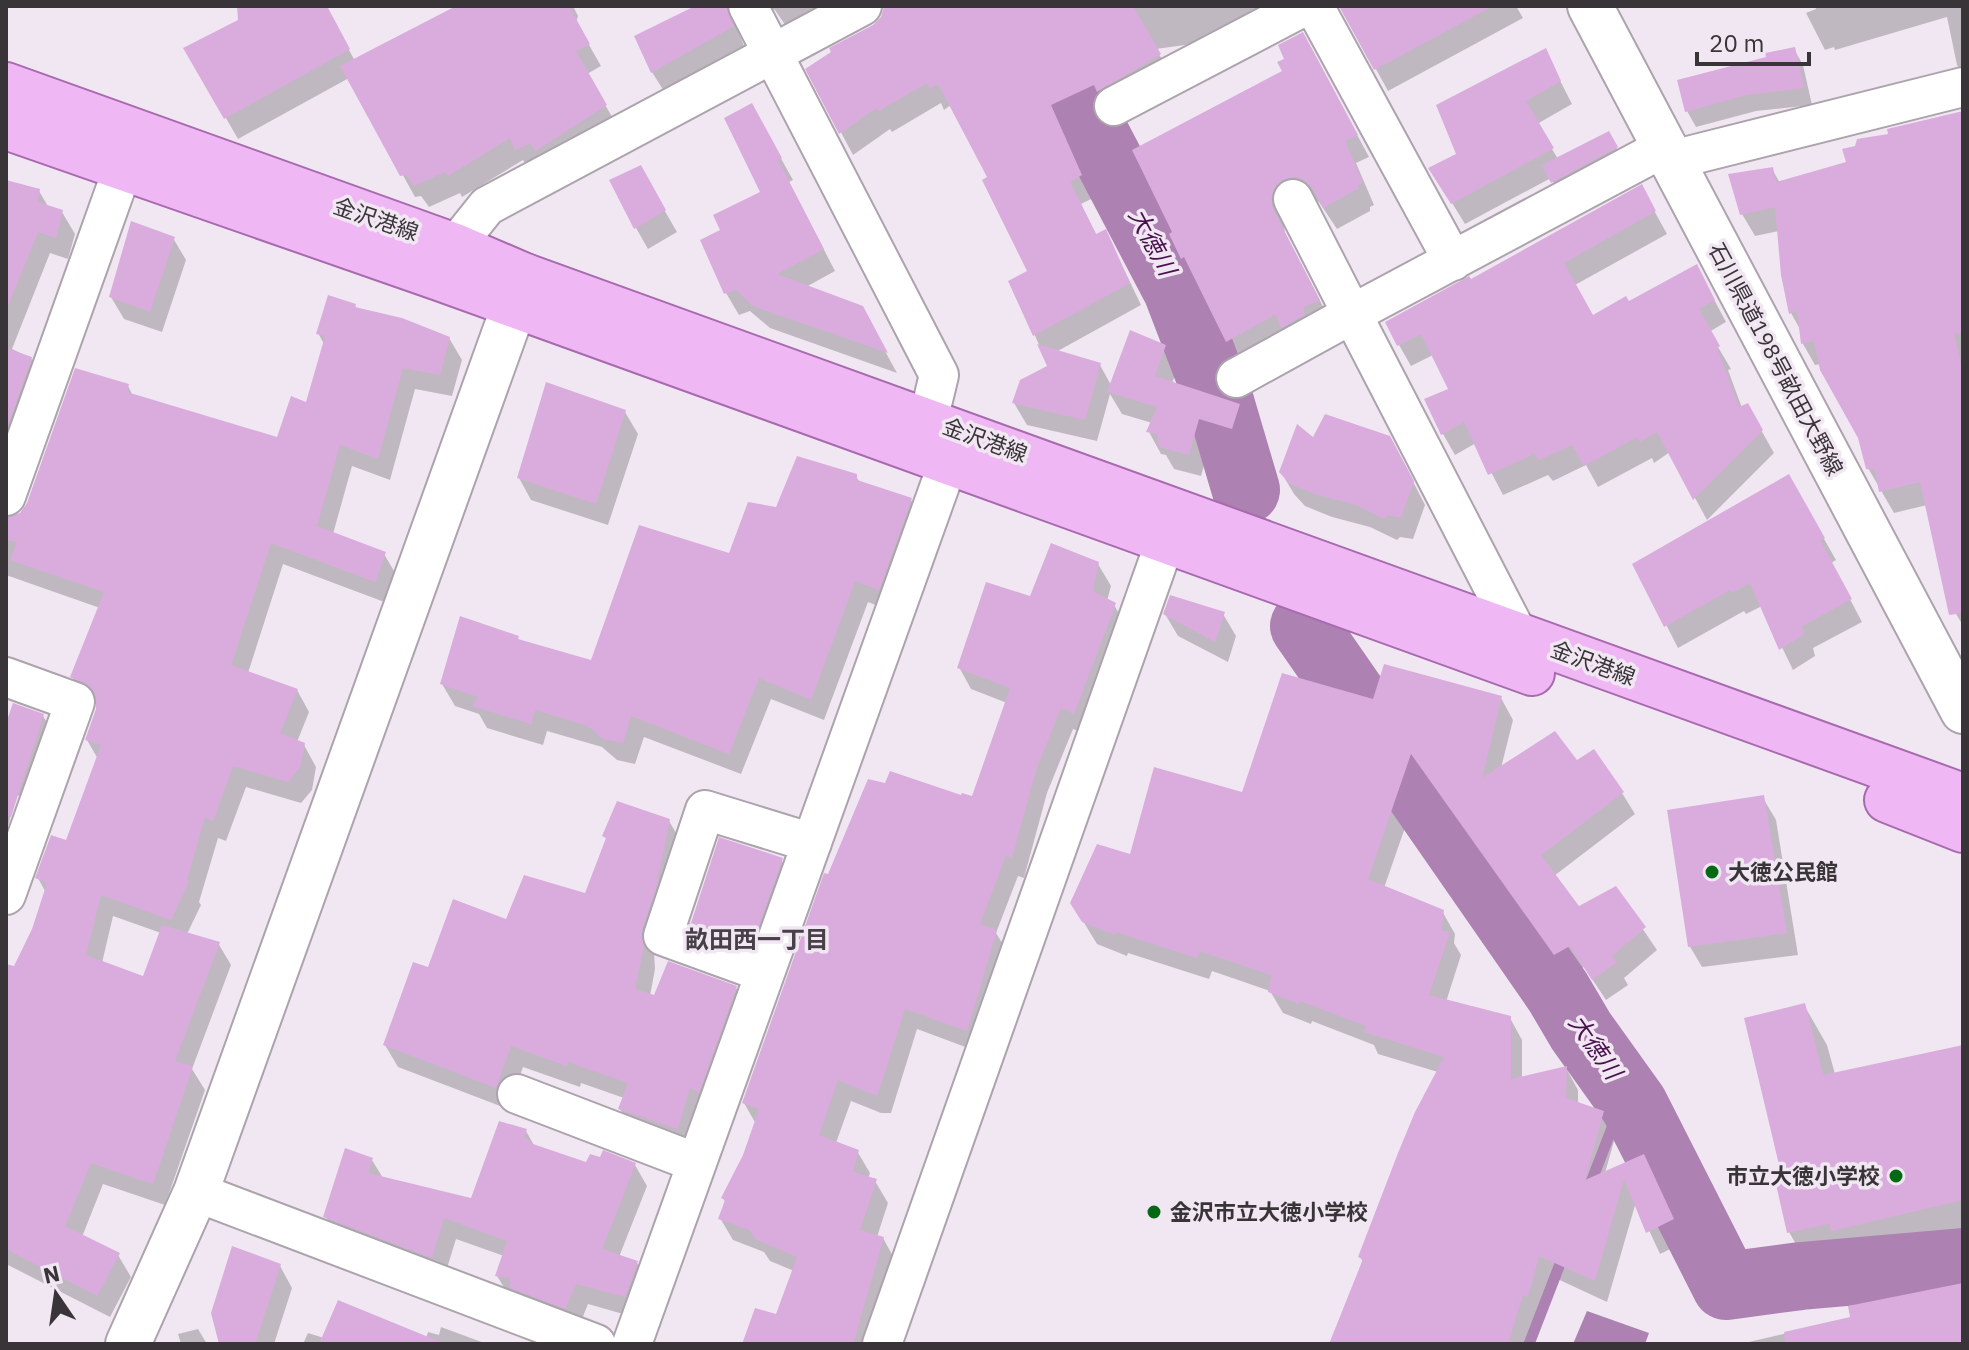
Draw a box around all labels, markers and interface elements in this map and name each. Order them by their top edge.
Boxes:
scale bar [1697,16,1809,66]
text: 20 m [1709,27,1764,59]
street label: 金沢港線 [330,190,422,247]
water label: 大徳川 [1122,202,1185,283]
street label: 石川県道198号畝田大野線 [1703,237,1850,480]
street label: 金沢港線 [939,411,1031,468]
street label: 金沢港線 [1547,634,1639,691]
place label: 大徳公民館 [1728,857,1838,886]
marker: 大徳公民館 [1703,863,1721,881]
district label: 畝田西一丁目 [685,923,829,955]
water label: 大徳川 [1562,1008,1631,1088]
place label: 市立大徳小学校 [1726,1161,1880,1190]
marker: 市立大徳小学校 [1887,1167,1905,1185]
place label: 金沢市立大徳小学校 [1170,1197,1368,1226]
marker: 金沢市立大徳小学校 [1145,1203,1163,1221]
north arrow [16,1254,96,1334]
text: N [40,1258,62,1290]

